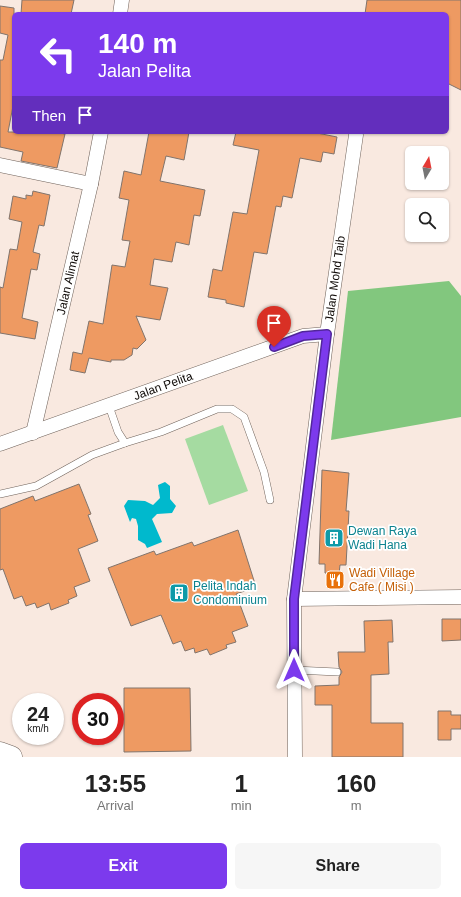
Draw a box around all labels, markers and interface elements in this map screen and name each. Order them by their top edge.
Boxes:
icon: left [32,28,84,80]
text: 140 m [98,28,177,59]
text: Jalan Pelita [98,61,191,81]
icon: arrive [74,104,96,126]
text: Then [32,107,66,124]
north arrow [405,146,449,190]
map controls [405,146,449,242]
button: search [405,198,449,242]
street label: Jalan Mohd Taib [322,235,348,323]
street label: Jalan Alimat [54,249,82,316]
pin [257,306,291,347]
icon: arrive [263,312,285,334]
street label: Jalan Pelita [131,369,195,403]
place label: Dewan Raya Wadi Hana [348,524,417,552]
building icon: Dewan Raya Wadi Hana [323,527,345,549]
place label: Wadi Village Cafe ( Misi ) [349,566,415,594]
restaurant icon: Wadi Village Cafe ( Misi ) [324,569,346,591]
place label: Pelita Indah Condominium [193,579,267,607]
building icon: Pelita Indah Condominium [168,582,190,604]
position arrow [273,649,315,691]
speed limit sign: 30 [72,693,124,745]
text: 24 [27,703,49,725]
text: km/h [27,723,49,734]
text: 13:55 [85,770,146,797]
text: 1 [234,770,248,797]
text: 160 [336,770,376,797]
text: Arrival [97,798,134,813]
text: min [231,798,252,813]
text: m [351,798,362,813]
button: Exit [20,843,227,889]
button: Share [235,843,441,889]

